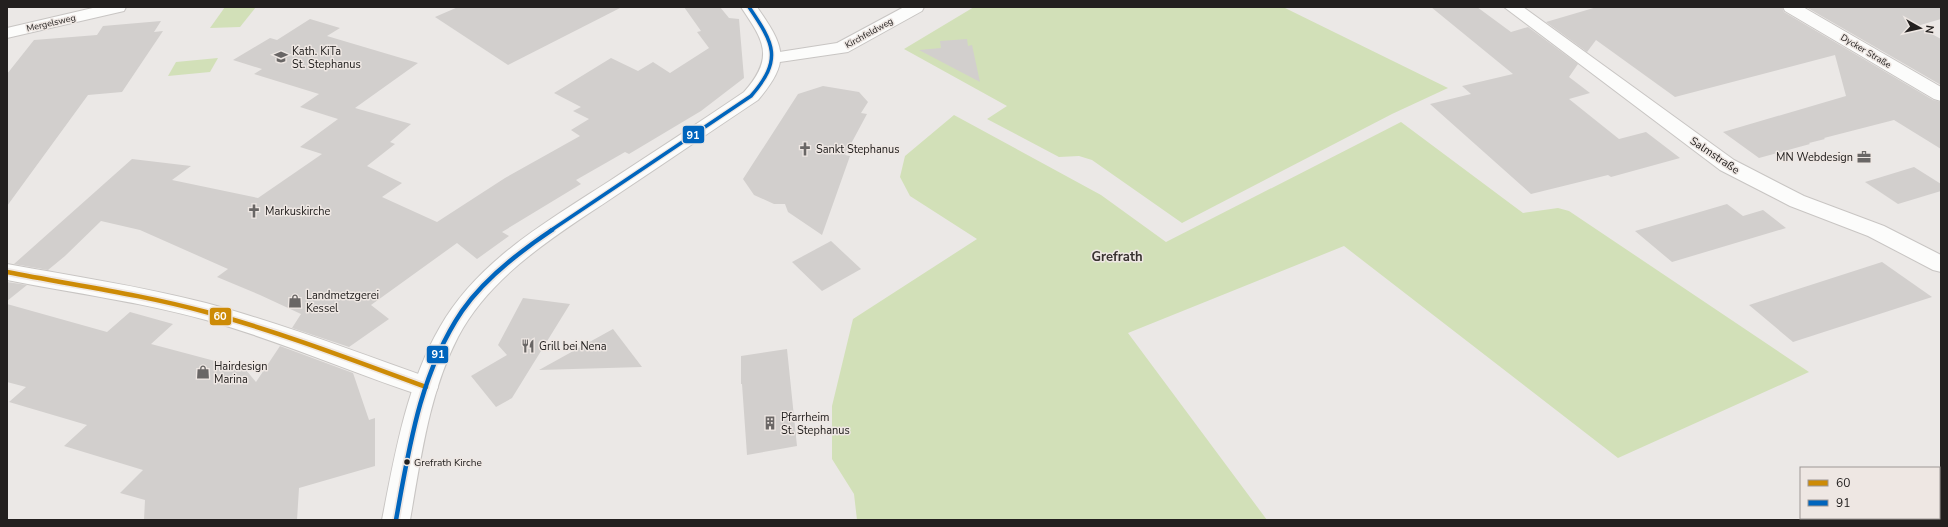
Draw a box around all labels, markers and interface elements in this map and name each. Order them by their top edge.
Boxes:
north arrow [1900,8,1940,48]
street label: Mergelsweg [25,12,77,34]
street label: Kirchfeldweg [843,15,895,51]
text: N [1921,24,1937,34]
street label: Dycker Straße [1838,31,1894,71]
place label: Kath. KiTa St. Stephanus [292,44,361,72]
school or university icon: Kath. KiTa St. Stephanus [273,49,289,65]
line badge: 91 [682,125,705,144]
text: 91 [686,128,700,143]
street label: Salmstraße [1687,133,1743,178]
church icon: Sankt Stephanus [797,141,813,157]
place label: Sankt Stephanus [816,142,899,157]
office icon: MN Webdesign [1856,149,1872,165]
place label: MN Webdesign [1776,150,1853,165]
church icon: Markuskirche [246,203,262,219]
place label: Markuskirche [265,204,330,219]
district label: Grefrath [1091,248,1143,266]
place label: Landmetzgerei Kessel [306,288,379,316]
shop icon: Landmetzgerei Kessel [287,293,303,309]
line badge: 60 [209,307,232,326]
text: 60 [213,309,227,324]
restaurant icon: Grill bei Nena [520,338,536,354]
place label: Grill bei Nena [539,339,607,354]
line badge: 91 [426,345,449,364]
text: 91 [431,347,445,362]
place label: Hairdesign Marina [214,359,267,387]
shop icon: Hairdesign Marina [195,364,211,380]
place label: Pfarrheim St. Stephanus [781,410,850,438]
building icon: Pfarrheim St. Stephanus [762,415,778,431]
place label: Grefrath Kirche [414,456,482,470]
marker: Grefrath Kirche [402,457,412,467]
legend [1800,467,1940,519]
text: 60 [1836,475,1850,491]
text: 91 [1836,495,1850,511]

